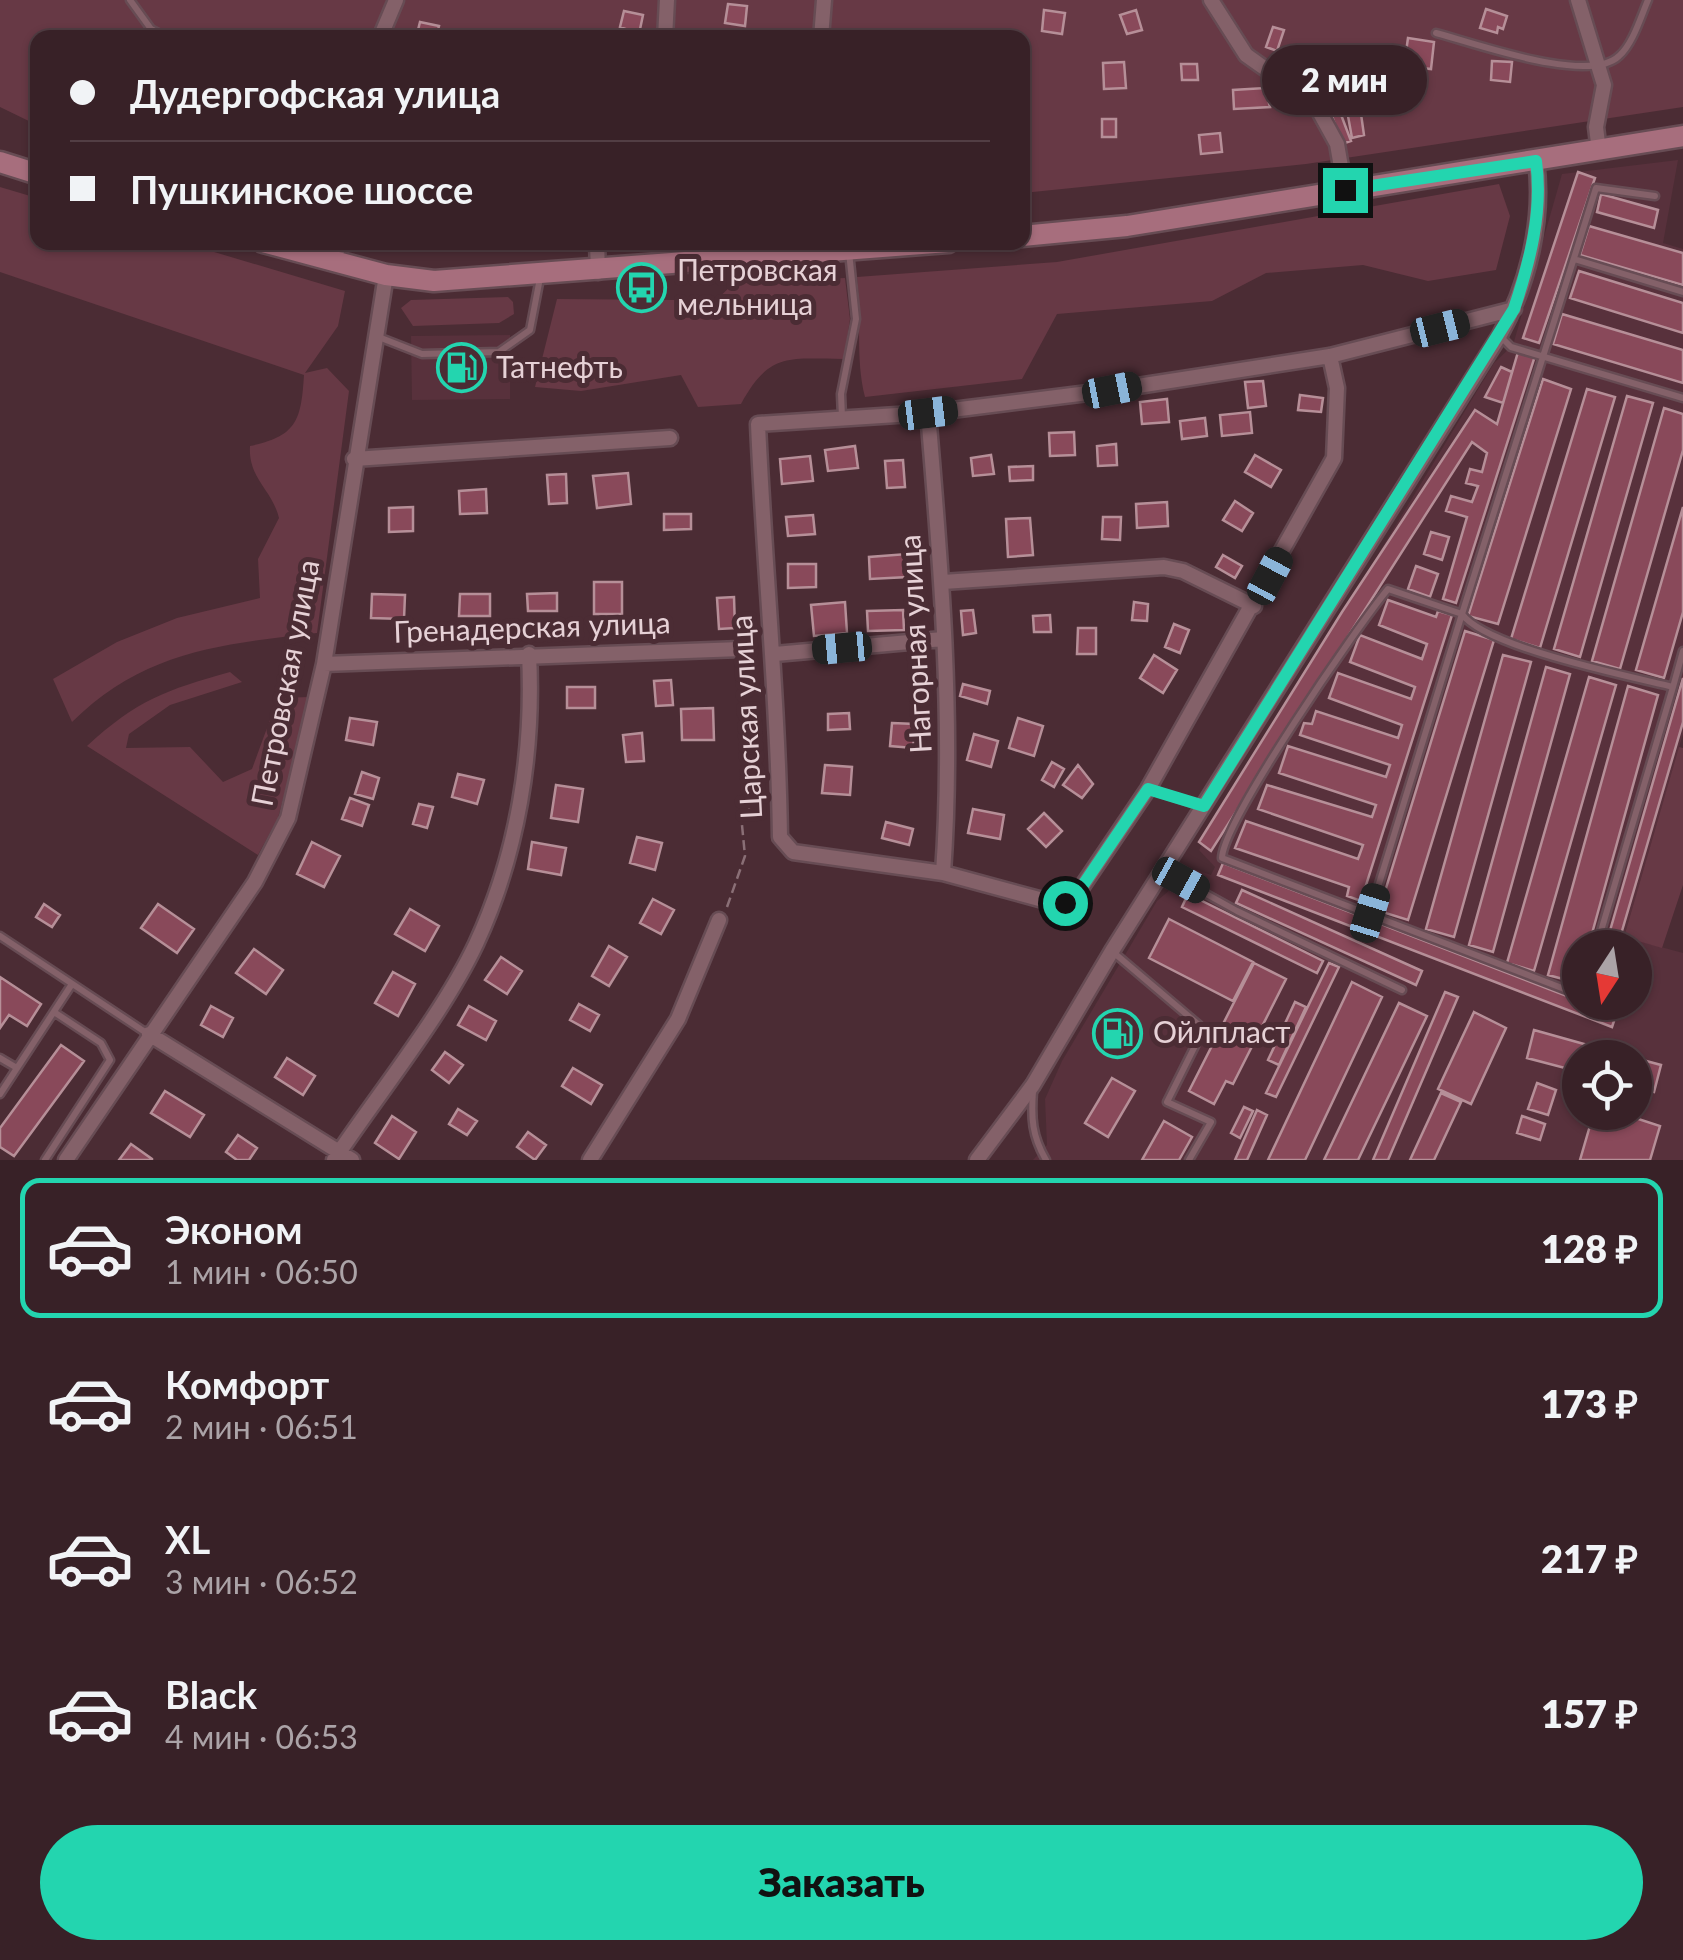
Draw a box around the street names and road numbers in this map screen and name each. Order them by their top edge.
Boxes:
street label: Нагорная улица [890,534,938,754]
street label: Петровская улица [242,556,326,809]
street label: Гренадерская улица [393,603,671,649]
street label: Царская улица [722,614,768,820]

